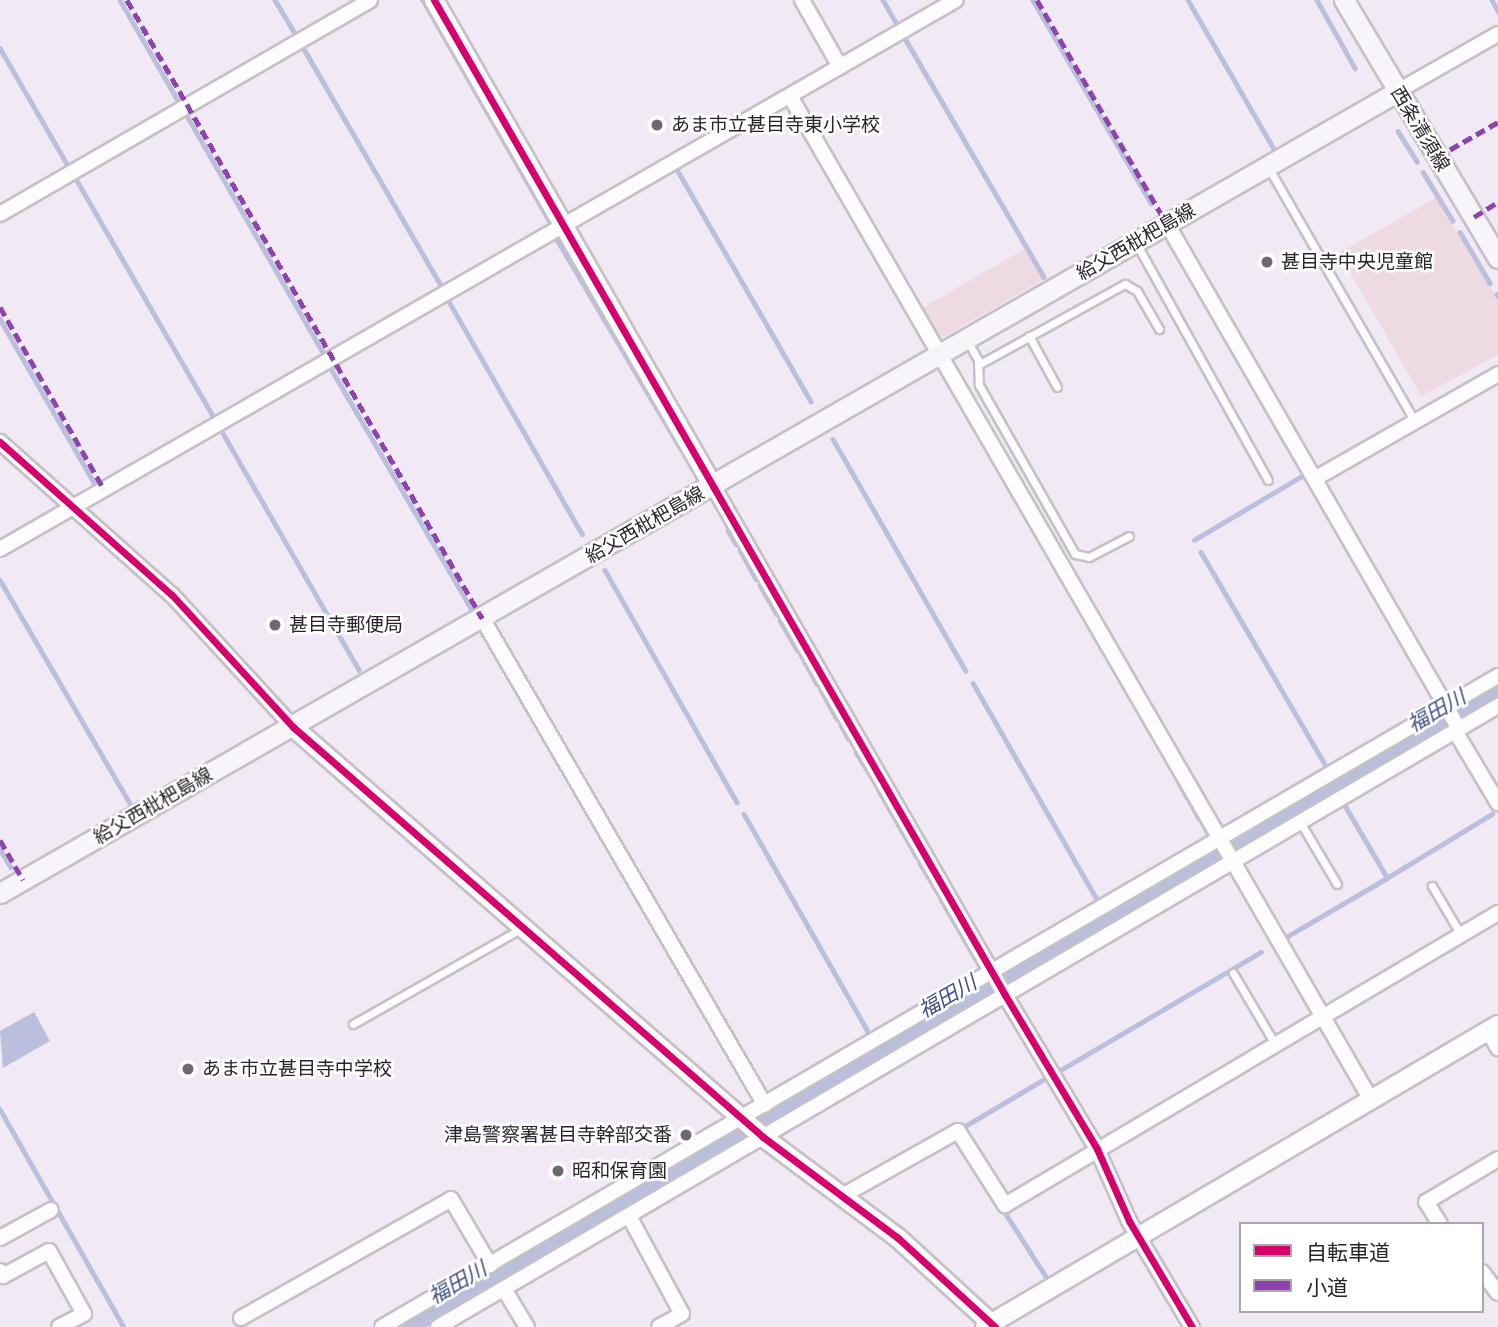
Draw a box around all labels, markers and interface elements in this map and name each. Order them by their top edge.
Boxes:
street label: 西条清須線 [1386,82,1454,176]
place label: あま市立甚目寺東小学校 [671,114,880,136]
marker: あま市立甚目寺東小学校 [649,117,665,133]
street label: 給父西枇杷島線 [1073,199,1199,285]
place label: 甚目寺中央児童館 [1281,251,1433,273]
marker: 甚目寺中央児童館 [1259,254,1275,270]
street label: 給父西枇杷島線 [582,482,708,568]
place label: 甚目寺郵便局 [289,614,403,636]
marker: 甚目寺郵便局 [267,617,283,633]
water label: 福田川 [1402,683,1470,737]
street label: 給父西枇杷島線 [90,763,216,849]
water label: 福田川 [913,969,981,1023]
place label: あま市立甚目寺中学校 [202,1058,392,1080]
marker: あま市立甚目寺中学校 [180,1061,196,1077]
place label: 津島警察署甚目寺幹部交番 [444,1124,672,1146]
marker: 津島警察署甚目寺幹部交番 [678,1127,694,1143]
place label: 昭和保育園 [572,1160,667,1182]
marker: 昭和保育園 [550,1163,566,1179]
legend [1239,1222,1484,1313]
text: 自転車道 [1306,1238,1390,1266]
water label: 福田川 [423,1255,491,1309]
text: 小道 [1306,1273,1348,1301]

